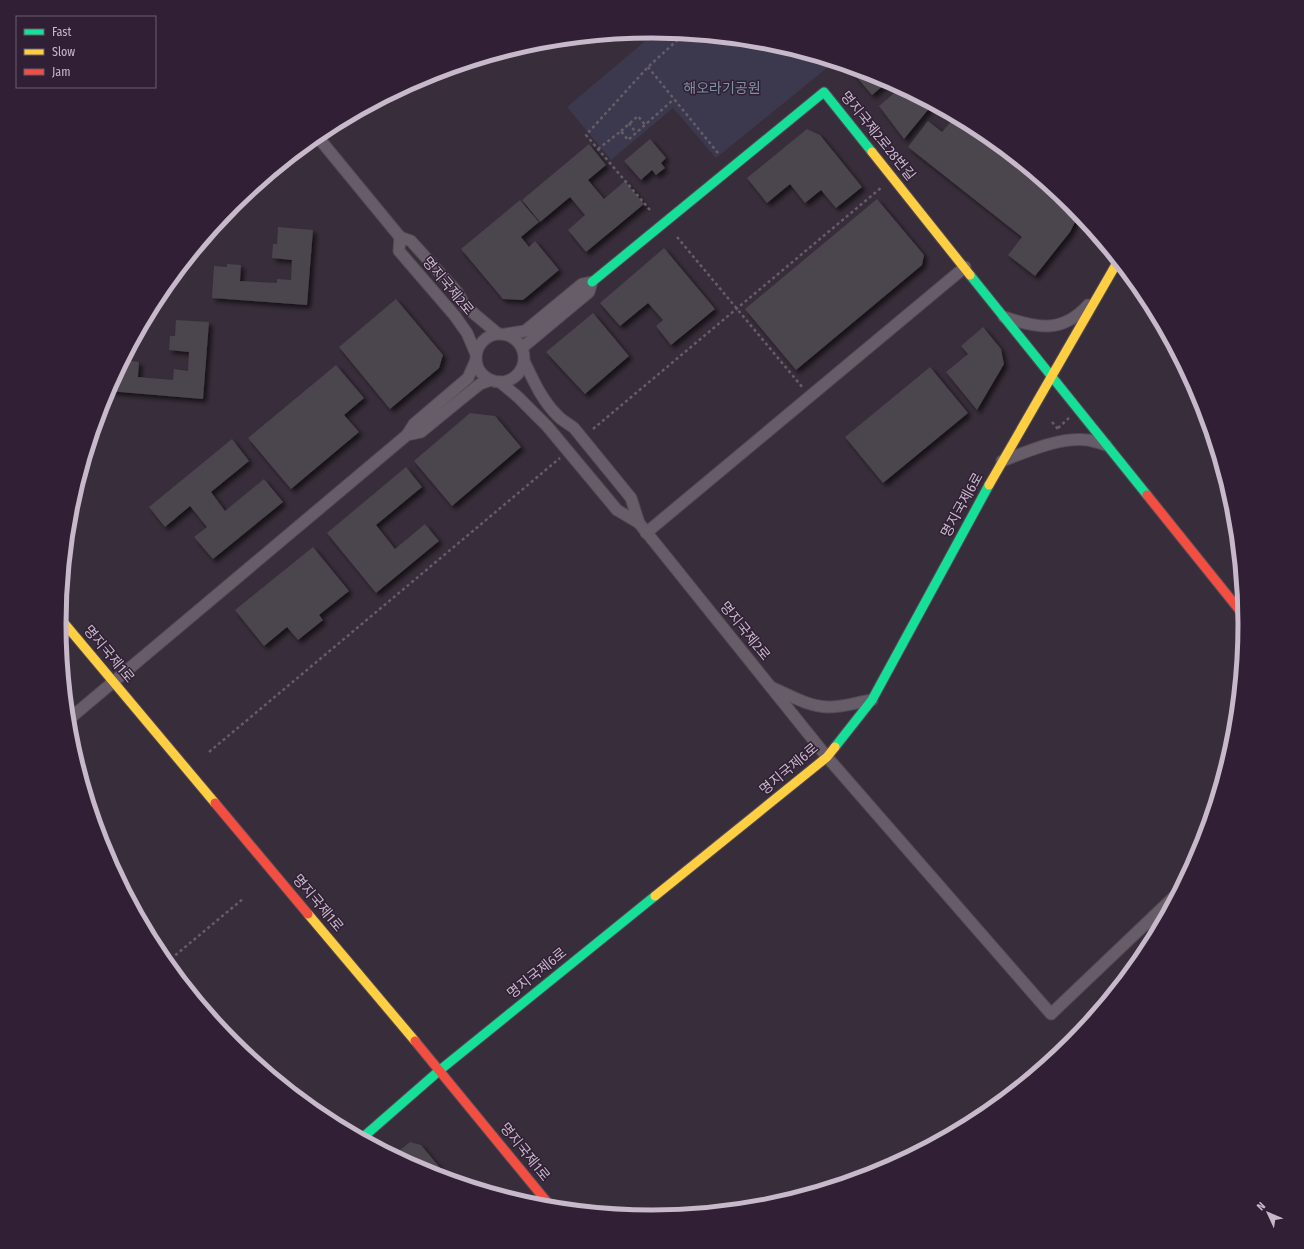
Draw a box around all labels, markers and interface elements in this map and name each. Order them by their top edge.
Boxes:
legend [16,16,156,88]
text: Fast [52,25,71,39]
text: Slow [52,45,75,59]
text: Jam [52,65,70,79]
park label: 해오라기공원 [683,80,761,97]
street label: 명지국제2로28번길 [837,88,919,184]
street label: 명지국제2로 [419,254,477,319]
street label: 명지국제6로 [937,470,987,540]
street label: 명지국제2로 [716,598,774,664]
street label: 명지국제1로 [80,622,138,686]
street label: 명지국제6로 [756,739,822,798]
street label: 명지국제1로 [289,871,347,935]
street label: 명지국제6로 [504,944,570,1002]
street label: 명지국제1로 [496,1119,554,1185]
north arrow [1248,1193,1288,1233]
text: N [1254,1200,1268,1213]

